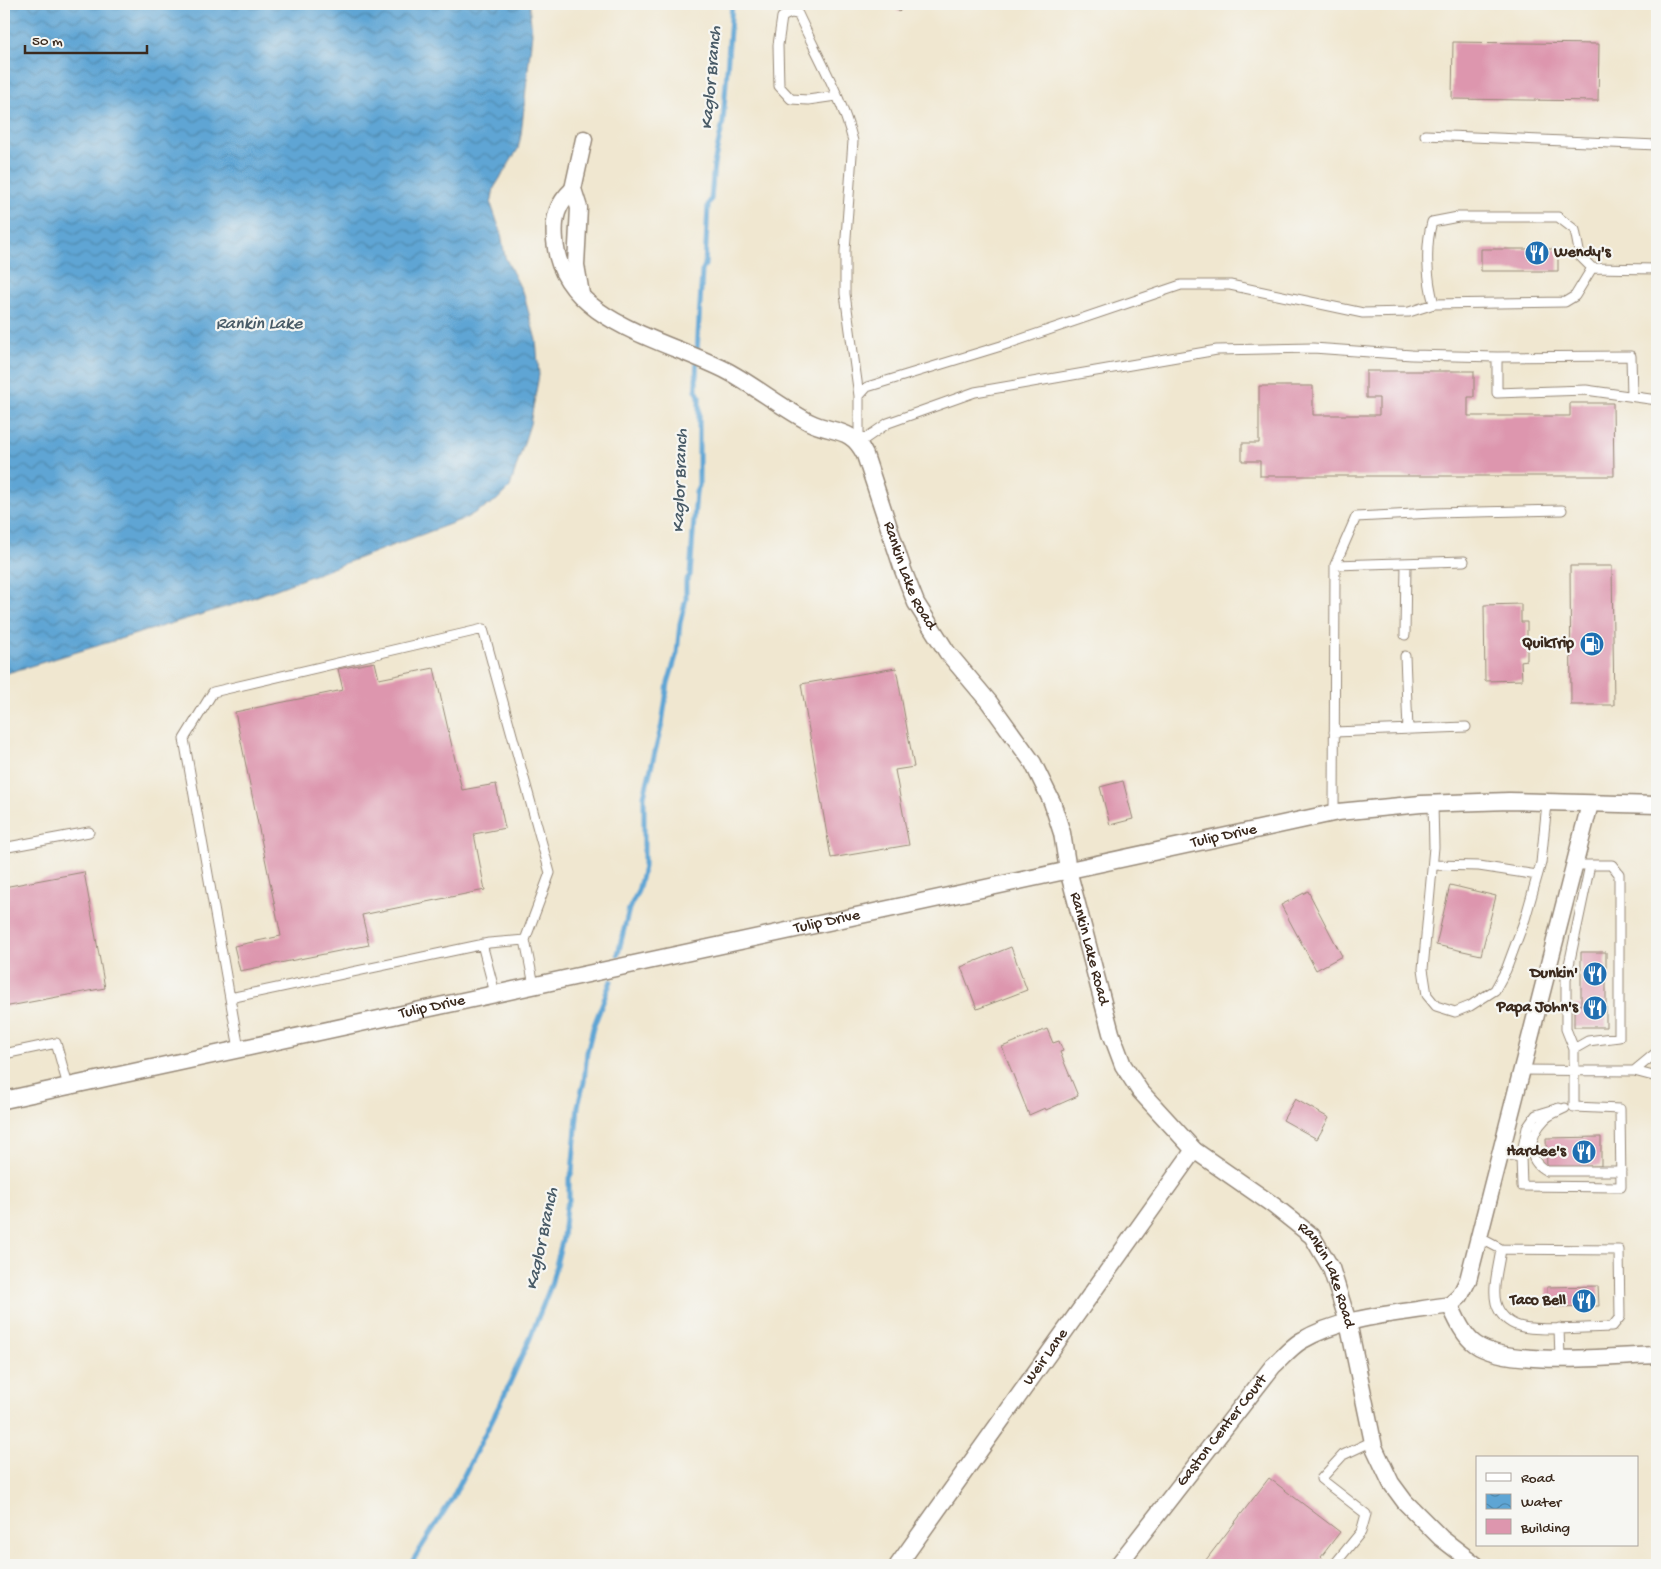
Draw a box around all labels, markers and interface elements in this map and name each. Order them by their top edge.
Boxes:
scale bar [25,22,148,54]
water label: Kaglor Branch [697,25,727,131]
text: 50 m [32,33,63,51]
restaurant icon: Wendy's [1524,240,1550,266]
place label: Wendy's [1553,244,1612,263]
water label: Rankin Lake [216,314,303,335]
water label: Kaglor Branch [669,428,693,533]
street label: Rankin Lake Road [878,519,941,635]
fuel station icon: QuikTrip [1579,631,1605,657]
place label: QuikTrip [1522,635,1574,654]
street label: Tulip Drive [1188,820,1259,853]
street label: Rankin Lake Road [1065,890,1113,1009]
street label: Tulip Drive [791,906,863,939]
restaurant icon: Dunkin' [1582,961,1608,987]
place label: Dunkin' [1528,965,1578,984]
street label: Tulip Drive [396,991,468,1024]
restaurant icon: Papa John's [1582,995,1608,1021]
place label: Papa John's [1496,999,1579,1018]
restaurant icon: Hardee's [1571,1139,1597,1165]
place label: Hardee's [1506,1143,1567,1162]
water label: Kaglor Branch [522,1186,564,1292]
street label: Rankin Lake Road [1293,1218,1359,1331]
restaurant icon: Taco Bell [1571,1288,1597,1314]
place label: Taco Bell [1508,1292,1566,1311]
street label: Weir Lane [1019,1325,1073,1390]
street label: Gaston Center Court [1173,1370,1273,1491]
legend [1476,1456,1638,1546]
text: Road [1521,1470,1555,1488]
text: Water [1521,1494,1563,1512]
text: Building [1520,1520,1570,1538]

